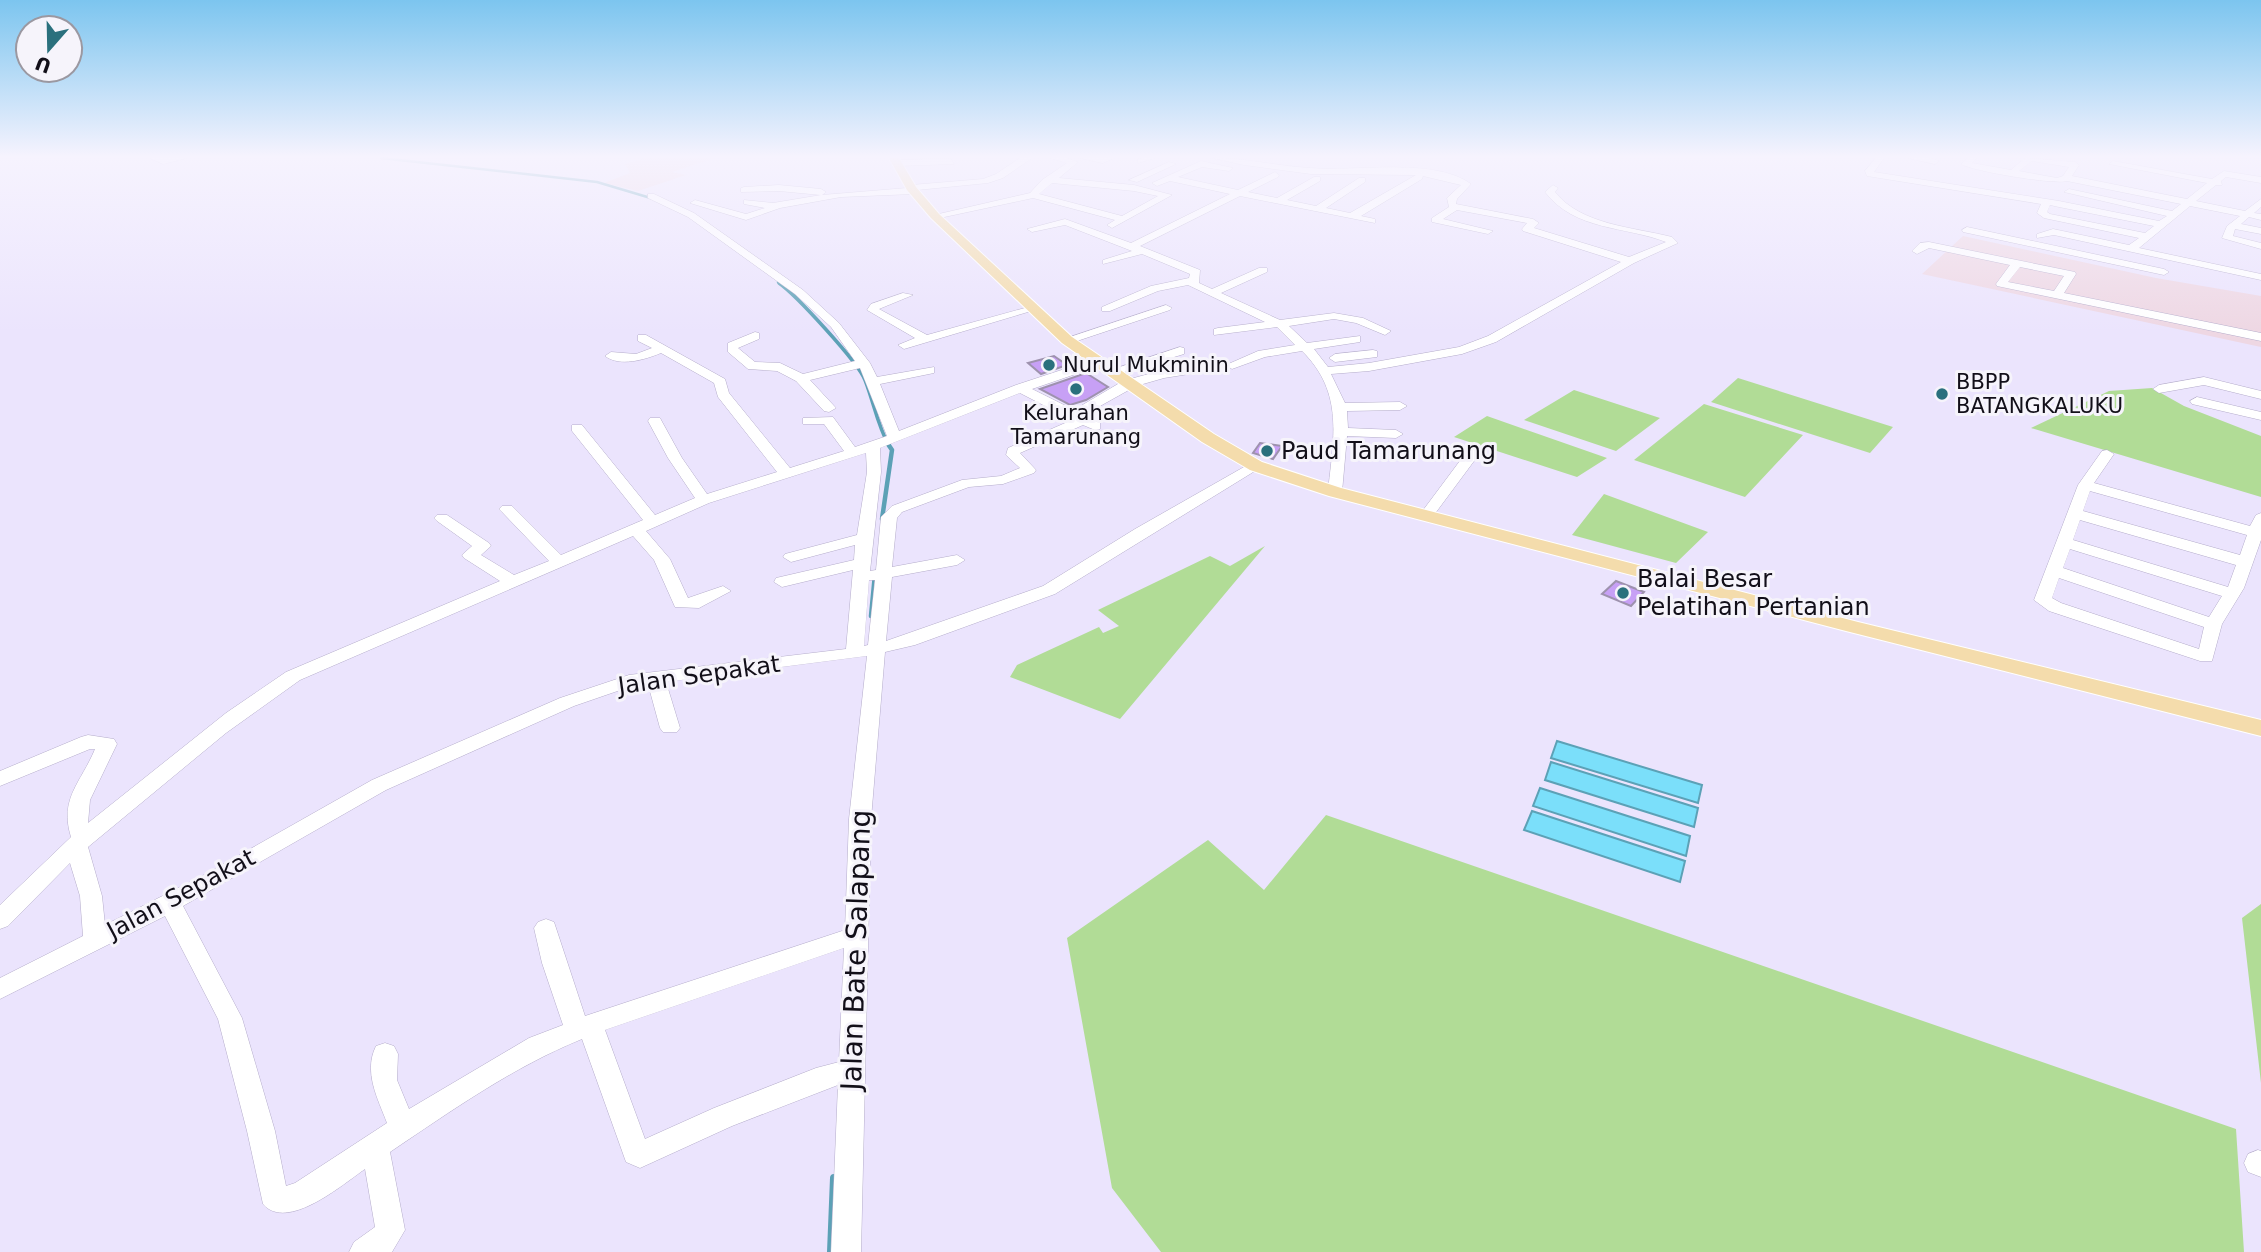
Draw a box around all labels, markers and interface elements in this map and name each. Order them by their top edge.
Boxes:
north arrow [14,14,84,84]
text: U [32,52,54,78]
place label: Nurul Mukminin [1063,353,1229,377]
marker: Nurul Mukminin [1041,357,1057,373]
place label: BBPP BATANGKALUKU [1956,370,2123,418]
marker: Kelurahan Tamarunang [1068,381,1084,397]
marker: BBPP BATANGKALUKU [1934,386,1950,402]
place label: Kelurahan Tamarunang [1010,401,1141,449]
place label: Paud Tamarunang [1281,437,1496,465]
marker: Paud Tamarunang [1259,443,1275,459]
place label: Balai Besar Pelatihan Pertanian [1637,565,1870,621]
marker: Balai Besar Pelatihan Pertanian [1615,585,1631,601]
street label: Jalan Sepakat [614,650,782,701]
street label: Jalan Bate Salapang [835,809,877,1093]
street label: Jalan Sepakat [100,843,260,946]

